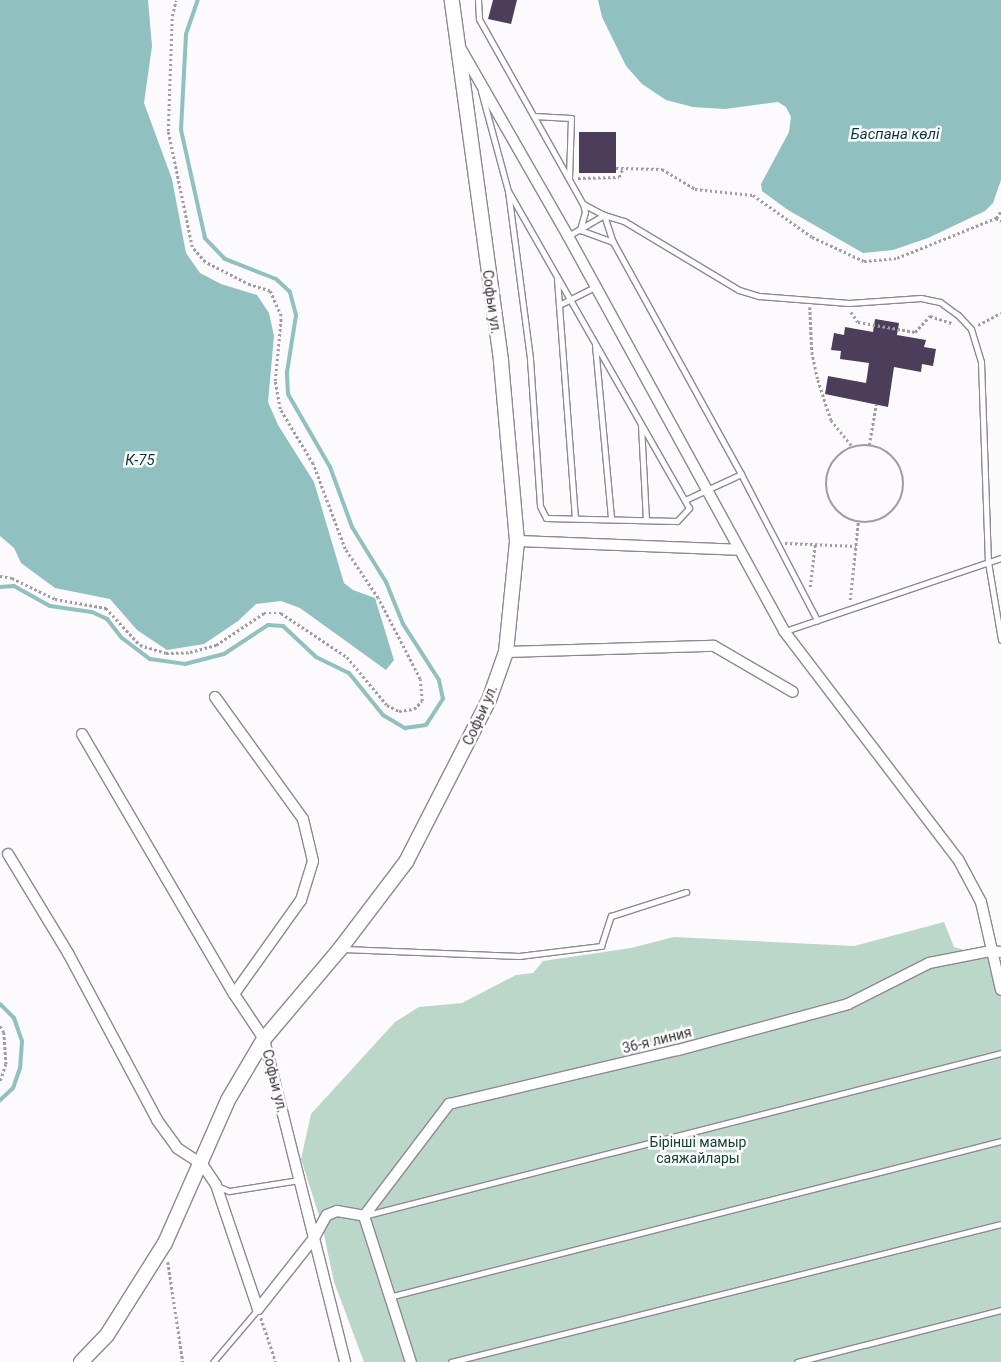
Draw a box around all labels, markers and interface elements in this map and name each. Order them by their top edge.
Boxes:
water label: Баспана көлі [850,126,940,144]
street label: Софьи ул. [479,269,505,335]
water label: К-75 [125,452,155,470]
street label: Софьи ул. [459,682,501,748]
street label: 36-я линия [621,1023,693,1057]
street label: Софьи ул. [259,1048,291,1114]
park label: Бірінші мамыр саяжайлары [650,1134,746,1166]

